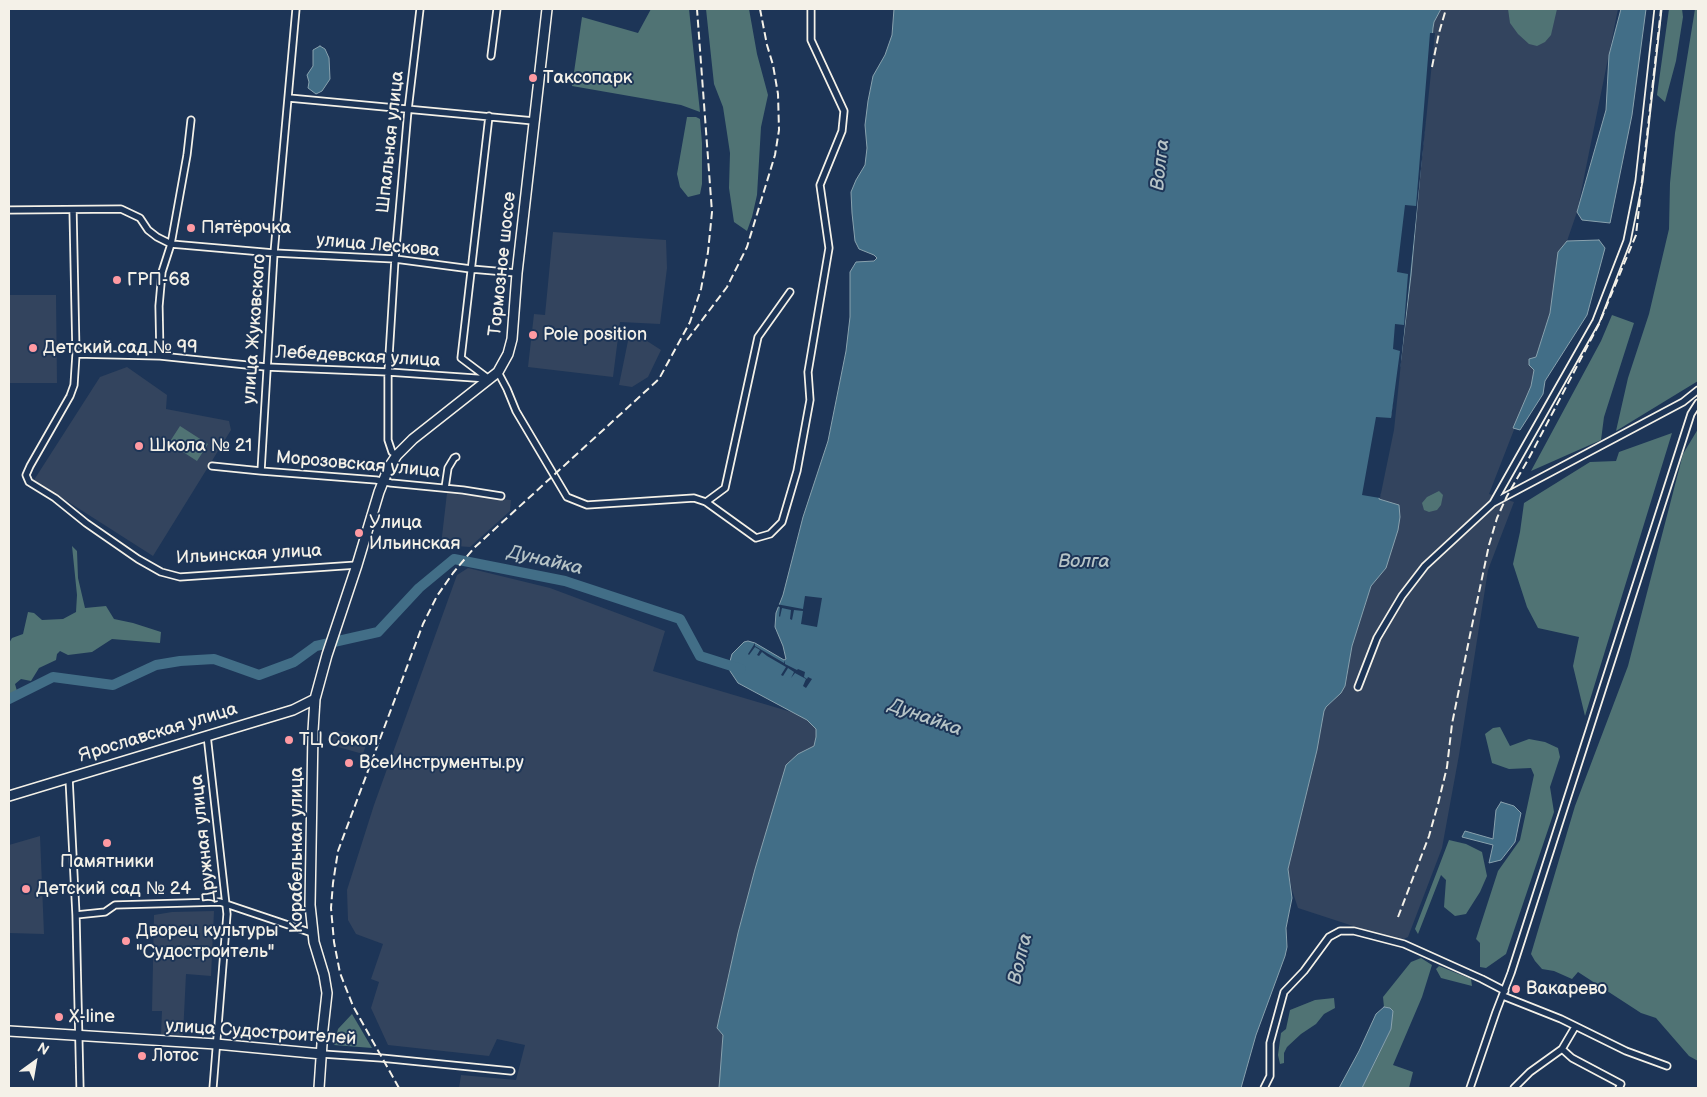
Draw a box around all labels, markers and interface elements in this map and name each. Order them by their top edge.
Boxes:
place label: Таксопарк [543,67,632,89]
street label: Шпальная улица [373,70,409,214]
marker: Таксопарк [527,72,539,84]
water label: Волга [1147,138,1175,192]
street label: Тормозное шоссе [485,191,521,337]
place label: Пятёрочка [201,217,291,239]
marker: Пятёрочка [185,222,197,234]
street label: улица Лескова [315,230,441,262]
street label: улица Жуковского [239,253,271,405]
place label: ГРП-68 [127,269,190,291]
marker: ГРП-68 [111,274,123,286]
place label: Pole position [543,324,647,346]
marker: Pole position [527,329,539,341]
place label: Детский сад № 99 [43,337,198,359]
marker: Детский сад № 99 [27,342,39,354]
street label: Лебедевская улица [275,342,441,372]
place label: Школа № 21 [149,435,252,457]
marker: Школа № 21 [133,440,145,452]
street label: Морозовская улица [275,447,441,483]
place label: Улица Ильинская [369,512,460,554]
marker: Улица Ильинская [353,527,365,539]
street label: Ильинская улица [175,540,323,570]
water label: Дунайка [505,541,585,581]
water label: Волга [1058,551,1110,573]
water label: Дунайка [885,694,965,742]
street label: Ярославская улица [76,699,240,767]
place label: ТЦ Сокол [299,729,378,751]
marker: ТЦ Сокол [283,734,295,746]
place label: ВсеИнструменты.ру [359,752,524,774]
marker: ВсеИнструменты.ру [343,757,355,769]
street label: Корабельная улица [286,767,308,933]
street label: Дружная улица [187,774,221,904]
marker: Памятники [101,837,113,849]
place label: Памятники [60,851,154,873]
place label: Детский сад № 24 [36,878,191,900]
marker: Детский сад № 24 [20,883,32,895]
place label: Дворец культуры "Судостроитель" [136,920,278,962]
water label: Волга [1004,931,1038,987]
marker: Дворец культуры "Судостроитель" [120,935,132,947]
place label: Вакарево [1526,978,1607,1000]
marker: Вакарево [1510,983,1522,995]
place label: X-line [69,1006,115,1028]
marker: X-line [53,1011,65,1023]
street label: улица Судостроителей [165,1016,357,1050]
north arrow [10,1037,60,1087]
text: N [34,1039,52,1059]
place label: Лотос [152,1045,199,1067]
marker: Лотос [136,1050,148,1062]

